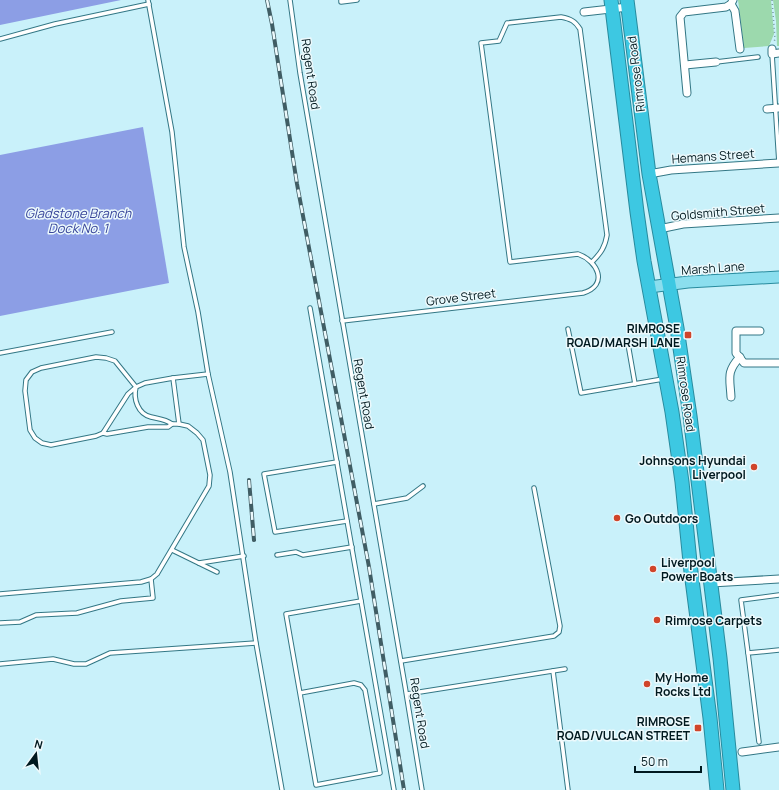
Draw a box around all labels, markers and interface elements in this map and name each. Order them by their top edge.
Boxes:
street label: Rimrose Road [623,35,649,113]
street label: Regent Road [298,38,324,110]
street label: Hemans Street [671,145,755,167]
street label: Goldsmith Street [670,199,766,225]
water label: Gladstone Branch Dock No. 1 [25,204,133,237]
street label: Marsh Lane [681,257,745,279]
street label: Grove Street [425,284,497,310]
place label: RIMROSE ROAD/MARSH LANE [566,320,680,351]
marker: RIMROSE ROAD/MARSH LANE [683,330,693,340]
street label: Rimrose Road [672,355,700,433]
street label: Regent Road [349,357,379,431]
place label: Johnsons Hyundai Liverpool [639,452,746,483]
marker: Johnsons Hyundai Liverpool [749,462,759,472]
place label: Go Outdoors [625,510,699,527]
marker: Go Outdoors [612,513,622,523]
place label: Liverpool Power Boats [661,554,734,585]
marker: Liverpool Power Boats [648,564,658,574]
place label: Rimrose Carpets [665,612,763,629]
marker: Rimrose Carpets [652,615,662,625]
place label: My Home Rocks Ltd [655,669,711,700]
street label: Regent Road [406,676,434,750]
marker: My Home Rocks Ltd [642,679,652,689]
place label: RIMROSE ROAD/VULCAN STREET [557,713,691,744]
marker: RIMROSE ROAD/VULCAN STREET [693,723,703,733]
north arrow [16,734,56,774]
text: N [33,736,45,752]
scale bar [635,748,701,774]
text: 50 m [641,753,668,770]

